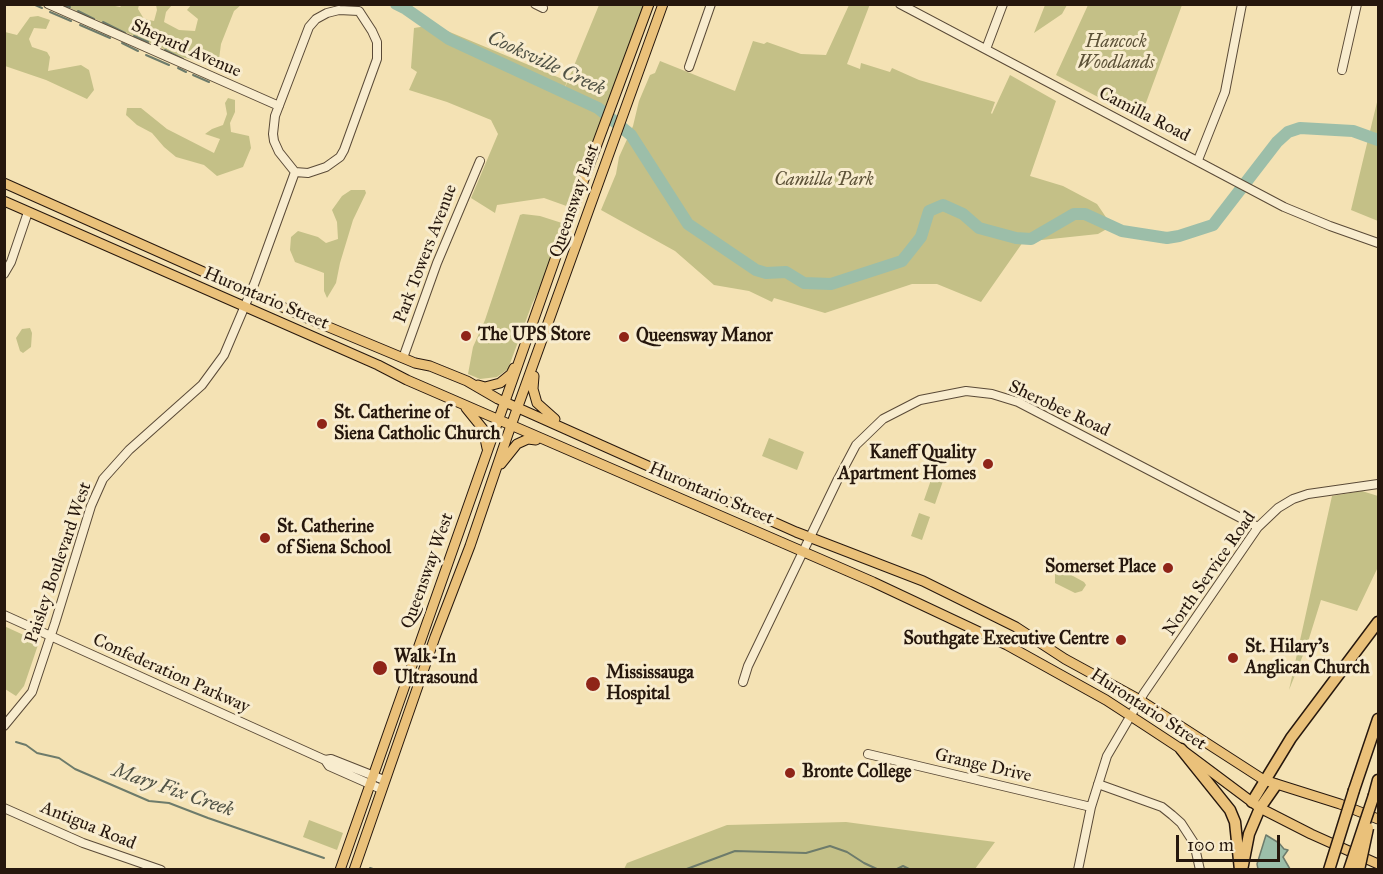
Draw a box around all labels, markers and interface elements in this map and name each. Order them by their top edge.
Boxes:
street label: Shepard Avenue [128,15,244,83]
water label: Cooksville Creek [483,26,609,102]
park label: Hancock Woodlands [1077,32,1155,74]
street label: Camilla Road [1095,83,1193,147]
street label: Queensway East [546,141,604,261]
park label: Camilla Park [774,170,874,192]
street label: Park Towers Avenue [390,182,462,326]
street label: Hurontario Street [200,263,332,335]
place label: The UPS Store [478,325,590,347]
place label: Queensway Manor [636,326,773,348]
marker: The UPS Store [459,329,473,343]
marker: Queensway Manor [617,330,631,344]
street label: Sherobee Road [1005,376,1113,442]
place label: St. Catherine of Siena Catholic Church [334,403,500,446]
marker: St. Catherine of Siena Catholic Church [315,417,329,431]
place label: Kaneff Quality Apartment Homes [838,443,976,486]
marker: Kaneff Quality Apartment Homes [981,457,995,471]
street label: Hurontario Street [645,458,777,530]
street label: Paisley Boulevard West [21,480,97,646]
street label: North Service Road [1159,508,1261,640]
street label: Queensway West [397,510,459,632]
place label: St. Catherine of Siena School [277,517,391,560]
marker: St. Catherine of Siena School [258,531,272,545]
place label: Somerset Place [1045,557,1156,579]
marker: Somerset Place [1161,561,1175,575]
place label: Southgate Executive Centre [904,629,1109,651]
street label: Confederation Parkway [89,630,253,718]
marker: Southgate Executive Centre [1114,633,1128,647]
place label: St. Hilary's Anglican Church [1245,637,1370,680]
place label: Walk-In Ultrasound [394,647,478,690]
marker: St. Hilary's Anglican Church [1226,651,1240,665]
marker: Walk-In Ultrasound [371,659,389,677]
place label: Mississauga Hospital [606,663,694,706]
street label: Hurontario Street [1086,664,1210,756]
marker: Mississauga Hospital [584,675,602,693]
street label: Grange Drive [933,744,1033,788]
water label: Mary Fix Creek [109,759,237,823]
place label: Bronte College [802,762,912,784]
marker: Bronte College [783,766,797,780]
street label: Antigua Road [37,797,139,855]
scale bar [1179,823,1282,861]
text: 100 m [1187,834,1234,856]

